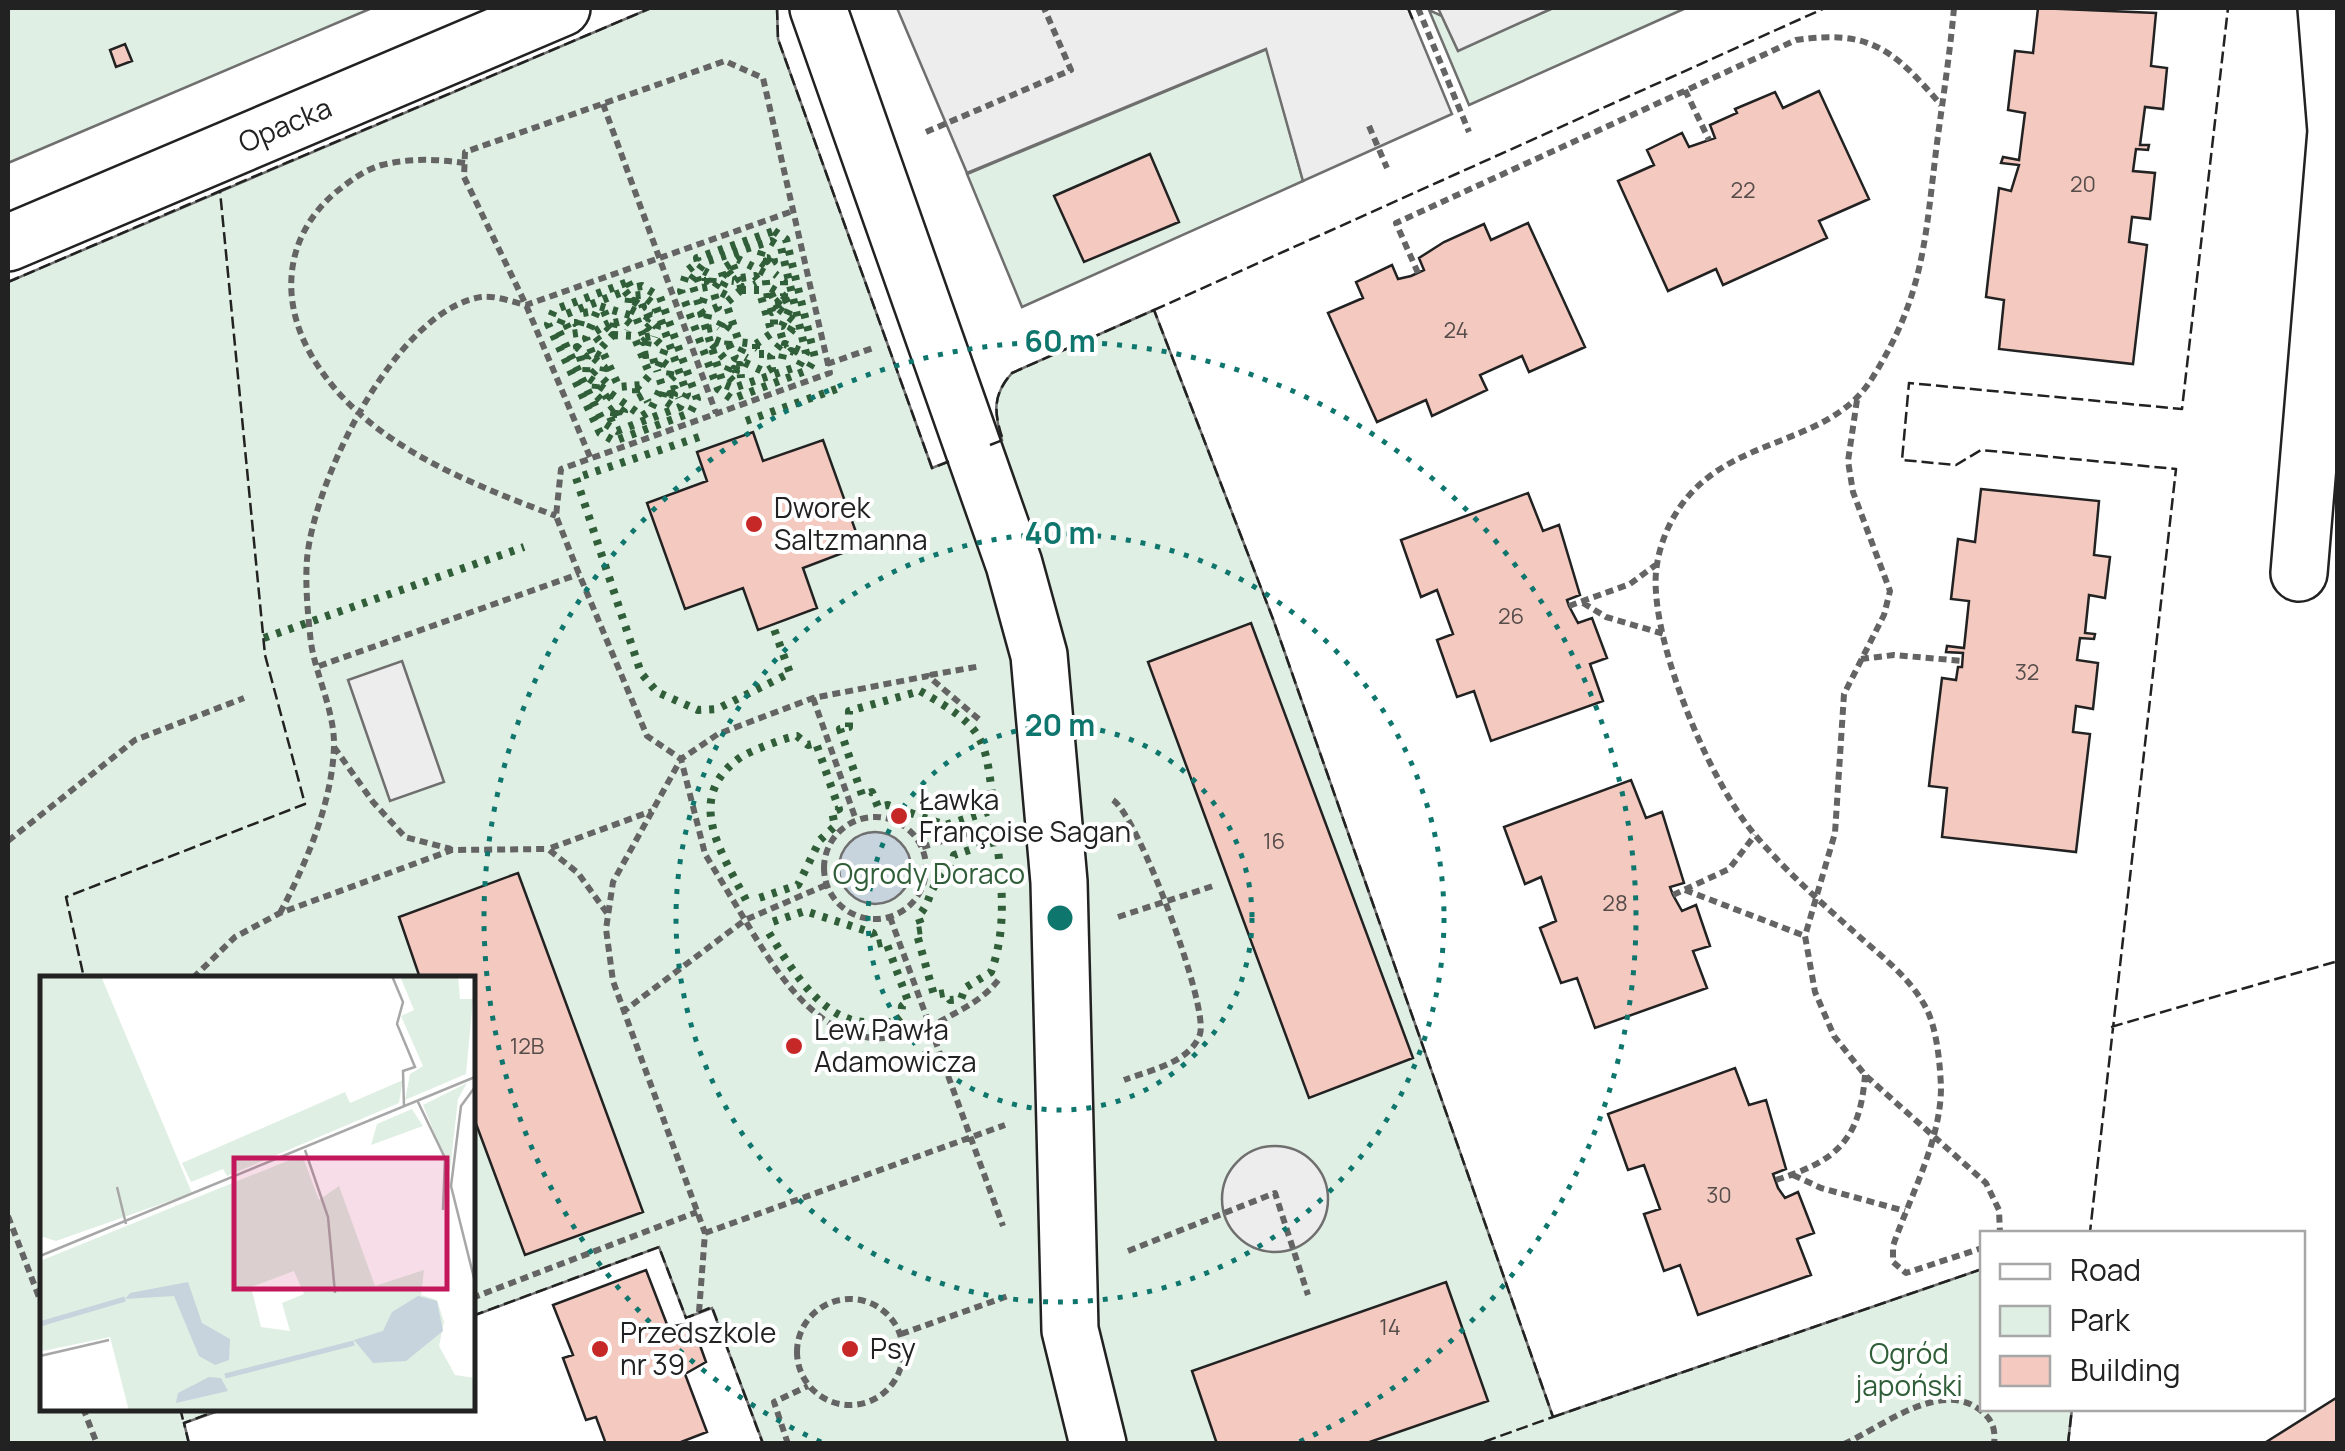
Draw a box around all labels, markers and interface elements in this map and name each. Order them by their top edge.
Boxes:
street label: Opacka [232,88,337,161]
house number: 20 [2070,169,2096,199]
house number: 22 [1730,175,1756,205]
house number: 24 [1443,315,1469,345]
text: 60 m [1024,320,1096,361]
place label: Dworek Saltzmanna [774,488,928,558]
text: 40 m [1025,512,1095,553]
marker: Dworek Saltzmanna [743,513,765,535]
house number: 26 [1498,601,1524,631]
house number: 32 [2015,657,2039,687]
text: 20 m [1025,704,1095,745]
place label: Ławka Françoise Sagan [919,780,1131,850]
marker: Ławka Françoise Sagan [888,805,910,827]
house number: 16 [1263,826,1285,856]
park label: Ogrody Doraco [833,854,1025,892]
house number: 28 [1602,888,1628,918]
centre of rings [1042,900,1078,936]
inset map [40,976,475,1411]
place label: Lew Pawła Adamowicza [814,1010,977,1080]
house number: 12B [510,1031,544,1061]
marker: Lew Pawła Adamowicza [783,1035,805,1057]
house number: 30 [1706,1180,1732,1210]
legend [1980,1231,2305,1411]
text: Road [2070,1249,2141,1290]
text: Park [2070,1299,2131,1340]
house number: 14 [1379,1312,1401,1342]
place label: Przedszkole nr 39 [620,1313,776,1383]
place label: Psy [870,1329,916,1367]
park label: Ogród japoński [1854,1334,1963,1404]
marker: Przedszkole nr 39 [589,1338,611,1360]
marker: Psy [839,1338,861,1360]
text: Building [2070,1349,2181,1390]

